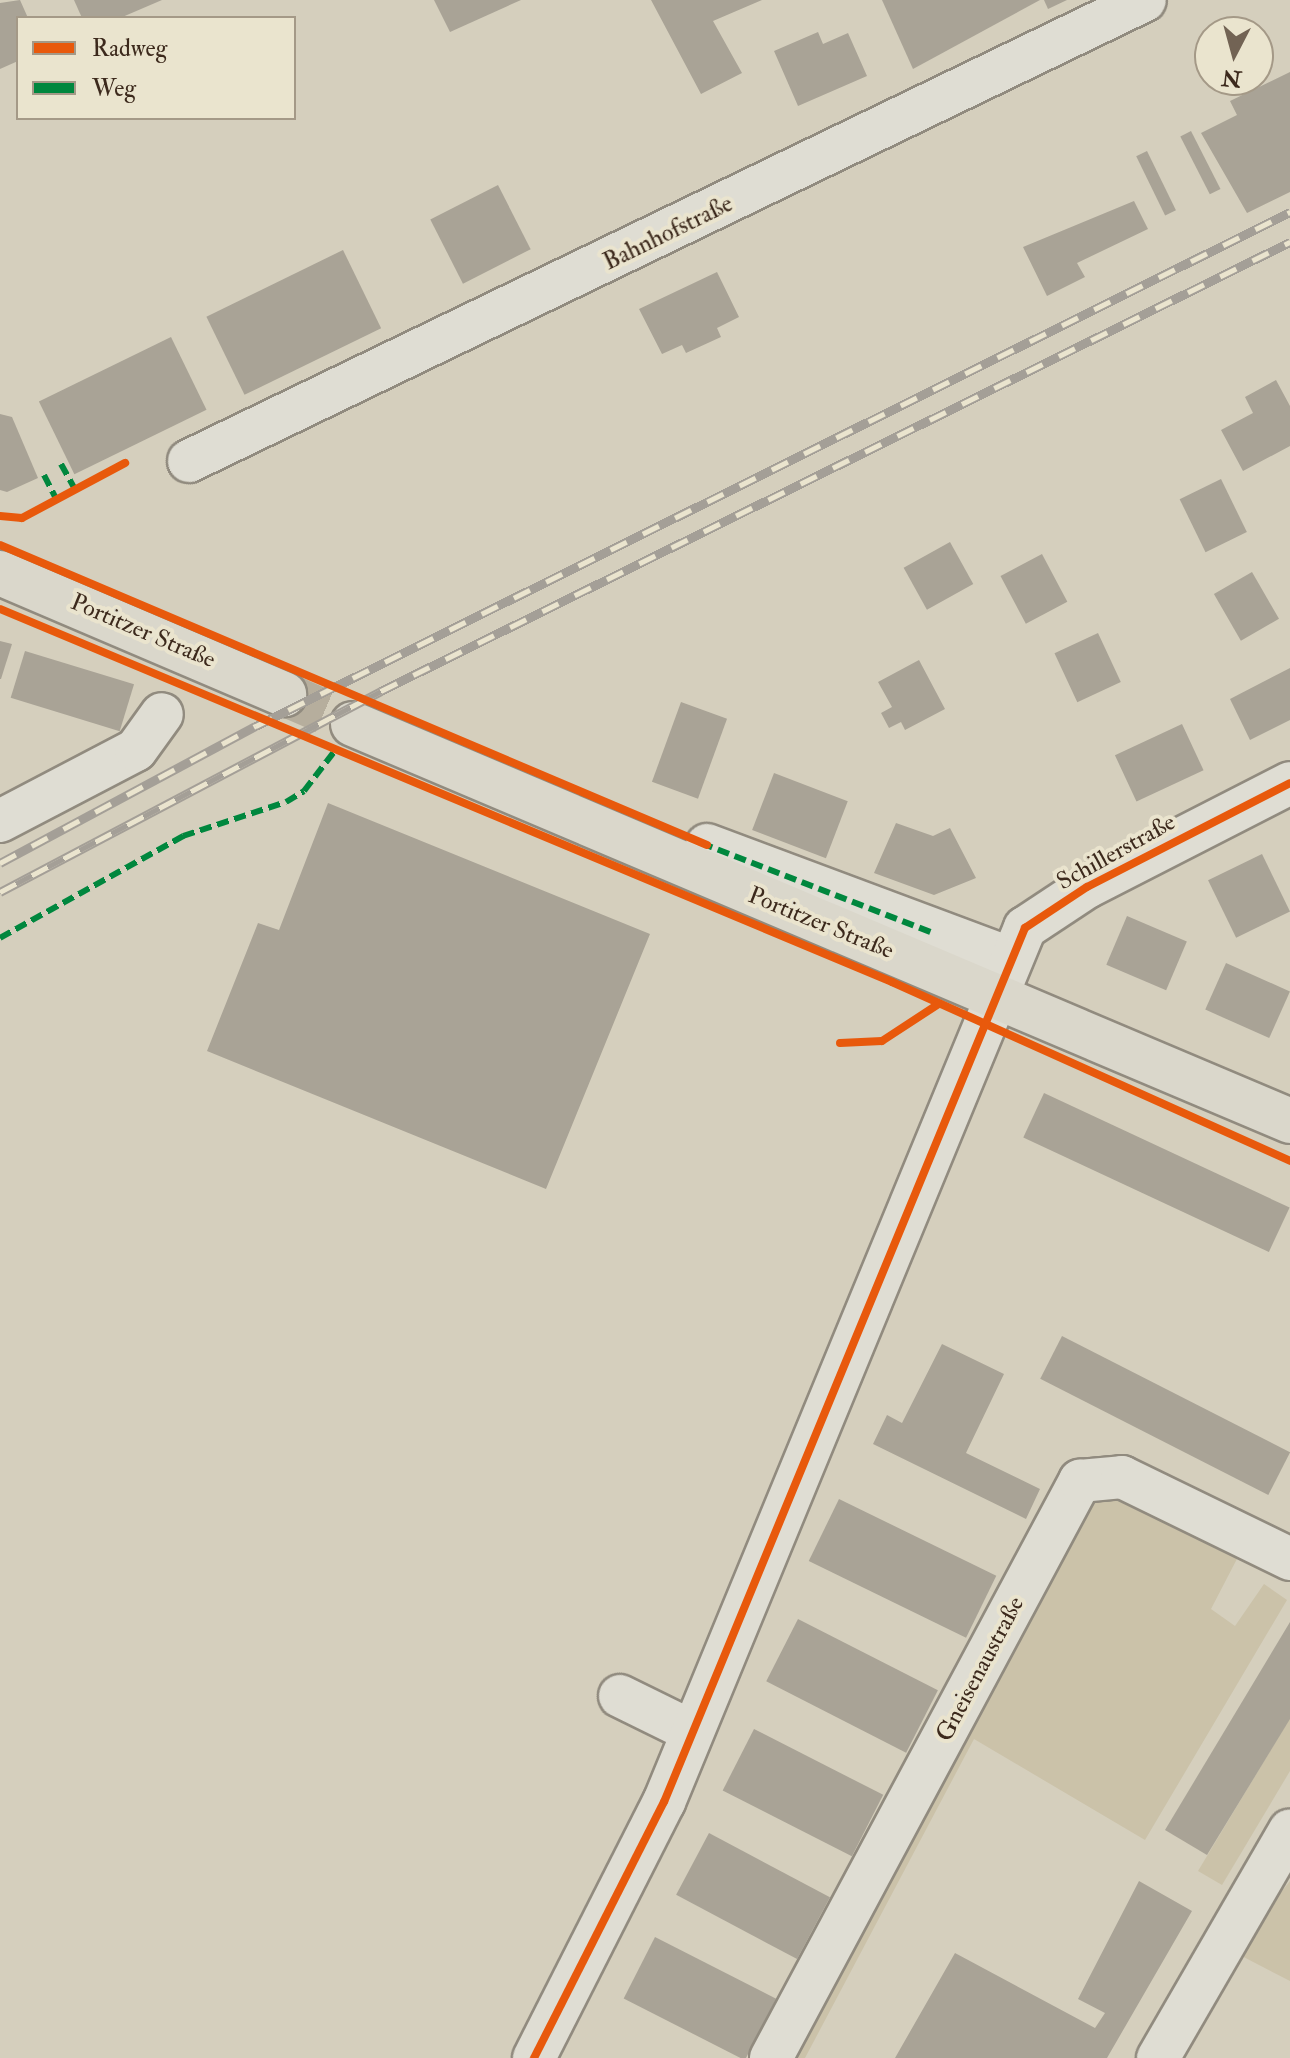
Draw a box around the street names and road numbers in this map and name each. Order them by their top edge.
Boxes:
street label: Bahnhofstraße [599,189,737,277]
street label: Portitzer Straße [66,588,220,674]
street label: Schillerstraße [1052,808,1180,896]
street label: Portitzer Straße [744,881,898,965]
street label: Gneisenaustraße [930,1592,1030,1746]

